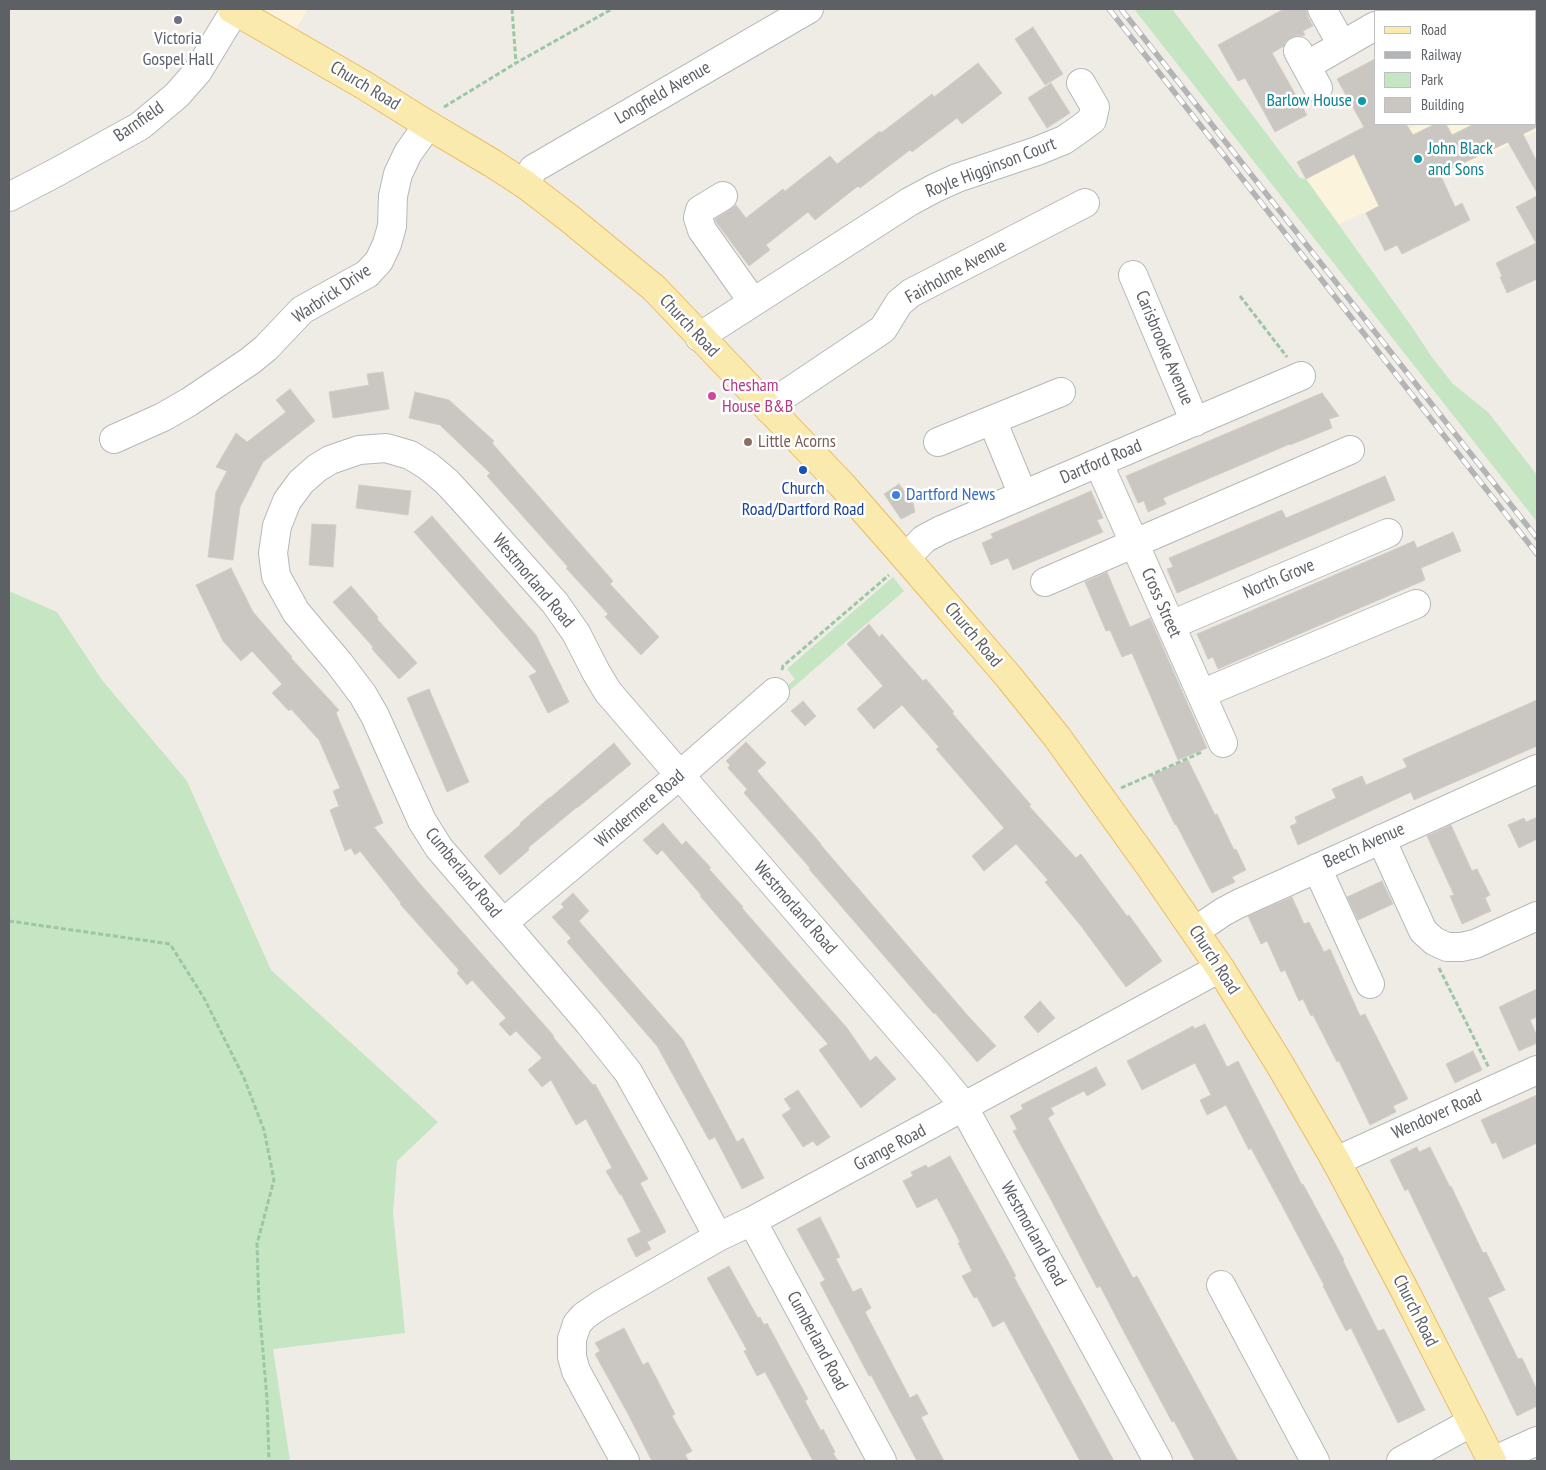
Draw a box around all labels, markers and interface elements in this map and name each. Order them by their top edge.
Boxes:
legend [1374,10,1536,125]
marker: Victoria Gospel Hall [172,14,184,26]
text: Road [1421,20,1447,39]
place label: Victoria Gospel Hall [142,28,214,70]
text: Railway [1421,45,1461,64]
street label: Church Road [326,57,404,115]
street label: Longfield Avenue [611,57,715,129]
text: Park [1421,70,1443,89]
place label: Barlow House [1266,90,1352,112]
marker: Barlow House [1356,95,1368,107]
text: Building [1421,95,1464,114]
street label: Barnfield [110,97,168,147]
street label: Royle Higginson Court [923,133,1059,203]
place label: John Black and Sons [1428,138,1493,180]
marker: John Black and Sons [1412,153,1424,165]
street label: Fairholme Avenue [902,235,1010,309]
street label: Warbrick Drive [289,260,375,328]
street label: Carisbrooke Avenue [1130,288,1198,408]
street label: Church Road [655,290,723,362]
place label: Chesham House B&B [722,375,793,418]
marker: Chesham House B&B [706,390,718,402]
place label: Little Acorns [758,431,836,453]
street label: Dartford Road [1057,435,1145,489]
marker: Little Acorns [742,436,754,448]
marker: Church Road/Dartford Road [797,464,809,476]
place label: Church Road/Dartford Road [742,478,864,520]
place label: Dartford News [906,484,995,506]
marker: Dartford News [890,489,902,501]
street label: Westmorland Road [487,530,579,632]
street label: North Grove [1240,554,1318,604]
street label: Cross Street [1136,565,1186,641]
street label: Church Road [940,598,1006,672]
street label: Windermere Road [591,765,689,853]
street label: Beech Avenue [1320,818,1408,874]
street label: Cumberland Road [420,824,506,922]
street label: Westmorland Road [749,857,841,959]
street label: Church Road [1184,922,1244,998]
street label: Wendover Road [1389,1086,1485,1144]
street label: Grange Road [850,1120,930,1176]
street label: Westmorland Road [995,1178,1071,1290]
street label: Church Road [1388,1271,1442,1351]
street label: Cumberland Road [782,1288,852,1394]

